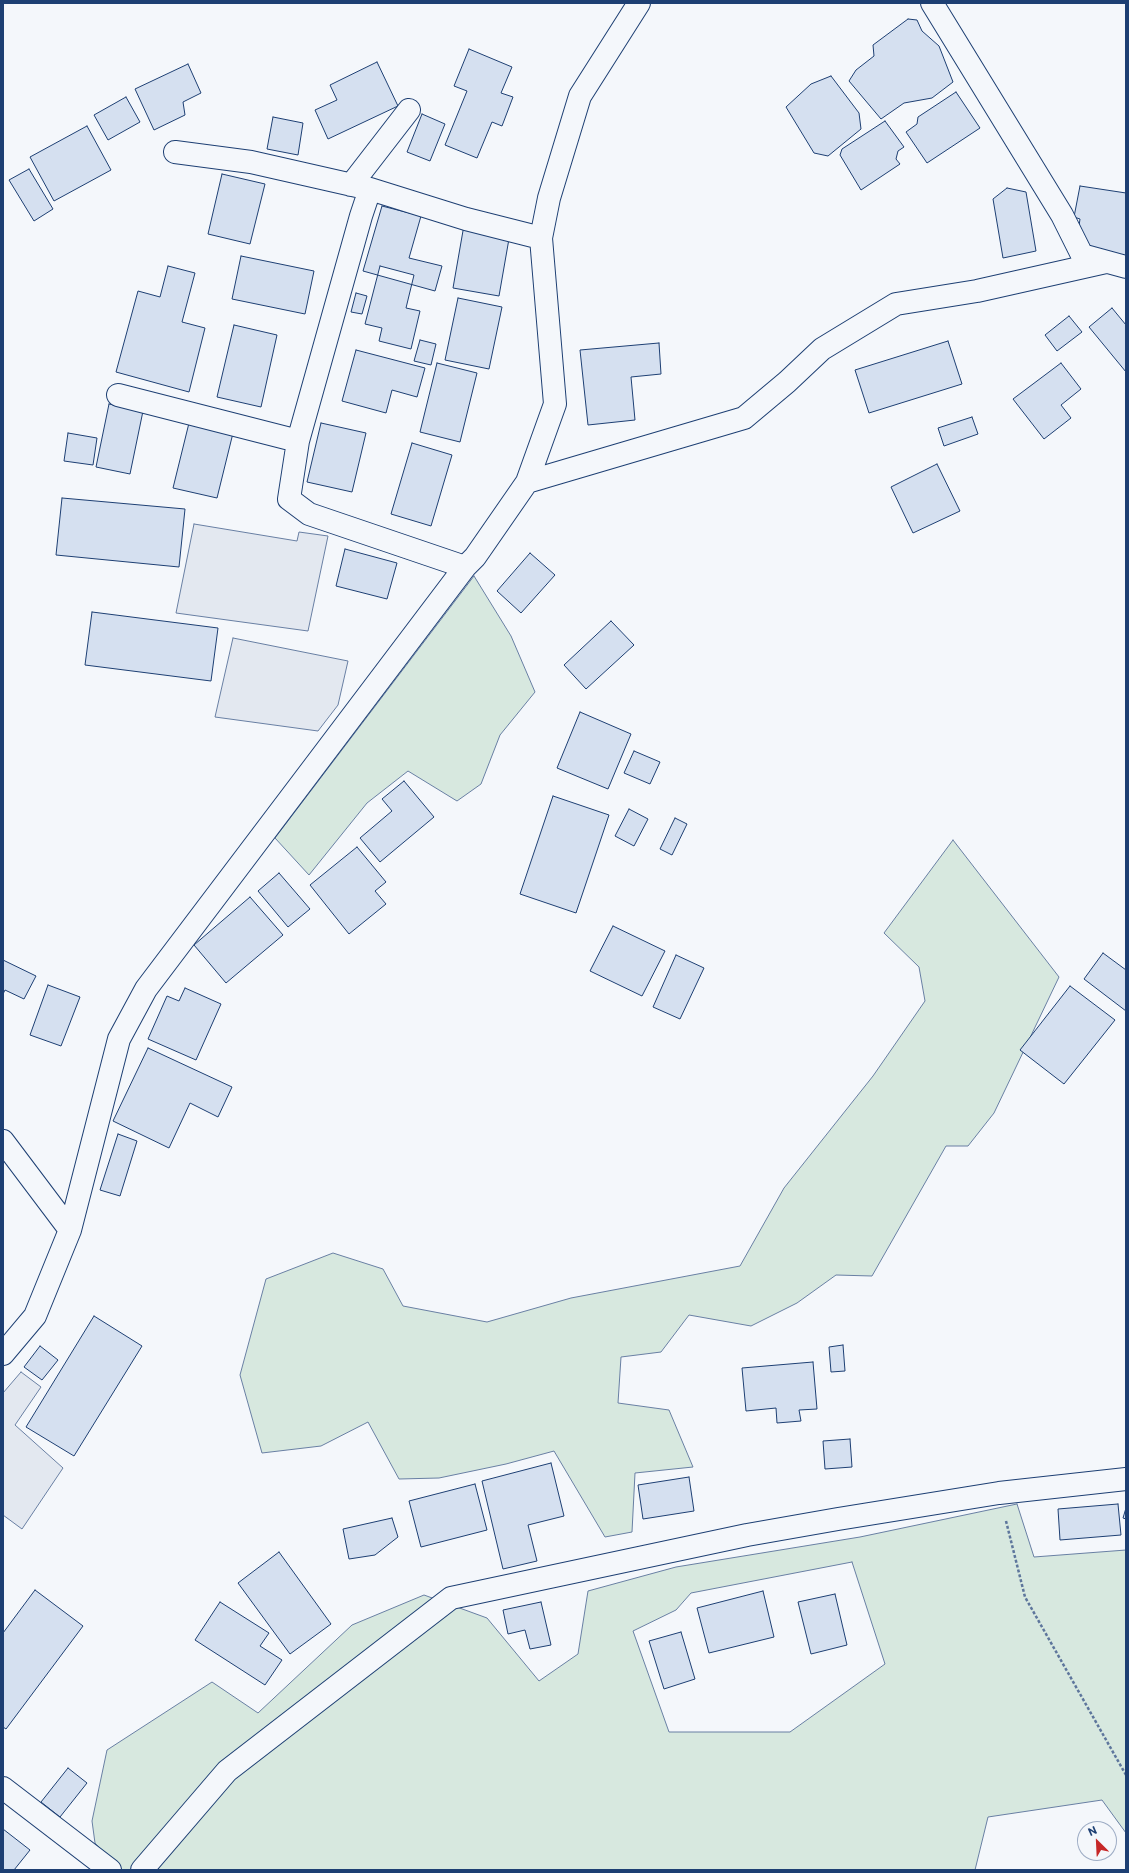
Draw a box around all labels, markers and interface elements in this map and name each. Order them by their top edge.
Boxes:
north arrow [1077,1821,1117,1861]
text: N [1086,1823,1099,1838]

